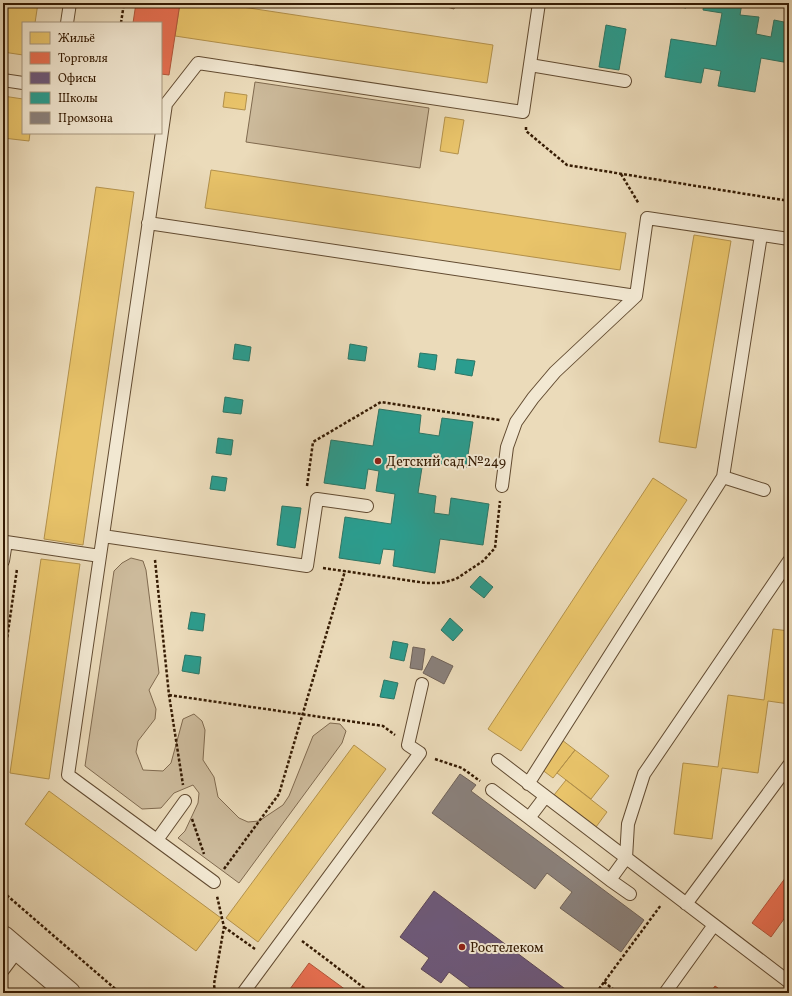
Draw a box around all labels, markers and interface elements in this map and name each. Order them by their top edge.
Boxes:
legend [22,22,162,134]
text: Жильё [58,31,95,47]
text: Торговля [58,51,108,67]
text: Офисы [58,71,97,87]
text: Школы [58,91,98,107]
text: Промзона [58,111,113,127]
place label: Детский сад №249 [386,453,506,472]
marker: Детский сад №249 [373,456,383,466]
place label: Ростелеком [470,939,544,958]
marker: Ростелеком [457,942,467,952]

